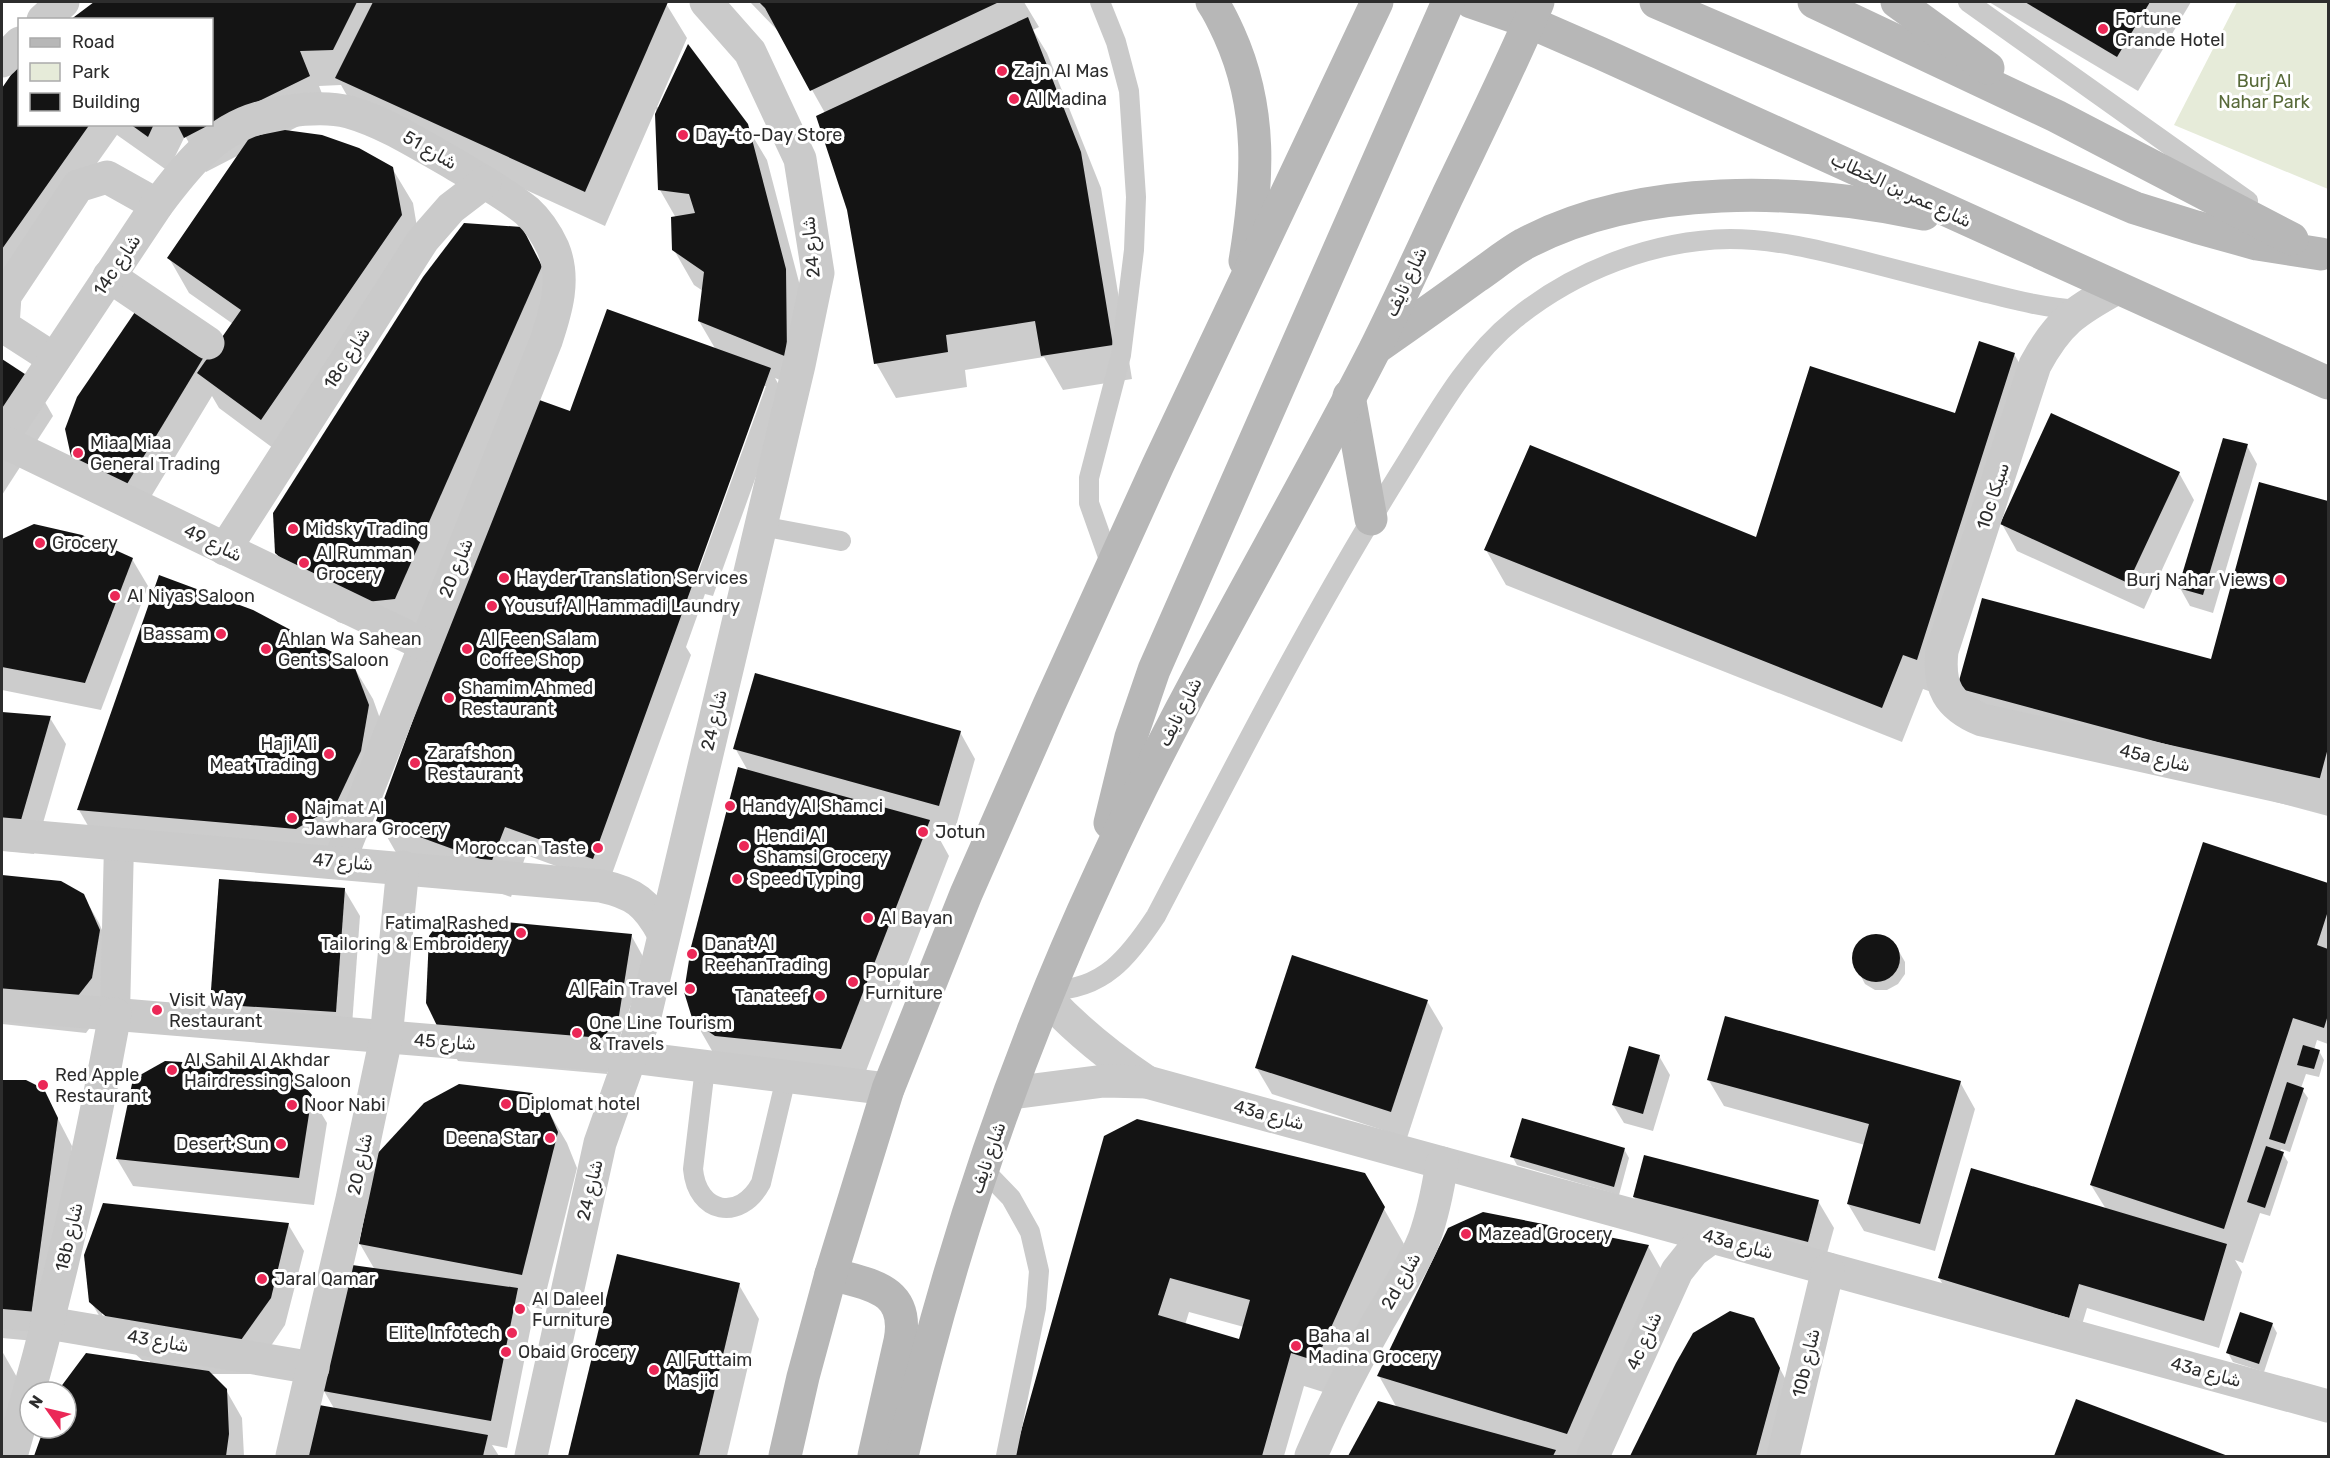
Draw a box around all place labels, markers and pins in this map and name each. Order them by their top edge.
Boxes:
place label: Fortune Grande Hotel [2115,8,2225,51]
marker: Fortune Grande Hotel [2096,22,2110,36]
place label: Zajn Al Mas [1014,60,1109,82]
marker: Zajn Al Mas [995,64,1009,78]
place label: Al Madina [1026,88,1107,110]
marker: Al Madina [1007,92,1021,106]
place label: Day-to-Day Store [695,124,842,146]
marker: Day-to-Day Store [676,128,690,142]
place label: Miaa Miaa General Trading [90,432,221,475]
marker: Miaa Miaa General Trading [71,446,85,460]
place label: Midsky Trading [305,518,429,540]
marker: Midsky Trading [286,522,300,536]
place label: Grocery [52,532,118,554]
marker: Grocery [33,536,47,550]
place label: Al Rumman Grocery [316,542,412,585]
marker: Al Rumman Grocery [297,556,311,570]
place label: Hayder Translation Services [516,567,748,589]
place label: Burj Nahar Views [2126,569,2268,591]
marker: Hayder Translation Services [497,571,511,585]
marker: Burj Nahar Views [2273,573,2287,587]
place label: Al Niyas Saloon [127,585,255,607]
marker: Al Niyas Saloon [108,589,122,603]
place label: Yousuf Al Hammadi Laundry [504,595,740,617]
marker: Yousuf Al Hammadi Laundry [485,599,499,613]
place label: Bassam [143,623,209,645]
marker: Bassam [214,627,228,641]
place label: Ahlan Wa Sahean Gents Saloon [278,628,422,671]
place label: Al Feen Salam Coffee Shop [479,628,597,671]
marker: Ahlan Wa Sahean Gents Saloon [259,642,273,656]
marker: Al Feen Salam Coffee Shop [460,642,474,656]
place label: Shamim Ahmed Restaurant [461,677,593,720]
marker: Shamim Ahmed Restaurant [442,691,456,705]
place label: Haji Ali Meat Trading [209,733,317,776]
place label: Zarafshon Restaurant [427,742,520,785]
marker: Haji Ali Meat Trading [322,747,336,761]
marker: Zarafshon Restaurant [408,756,422,770]
place label: Handy Al Shamci [742,795,883,817]
place label: Najmat Al Jawhara Grocery [304,797,448,840]
marker: Handy Al Shamci [723,799,737,813]
marker: Najmat Al Jawhara Grocery [285,811,299,825]
place label: Jotun [935,821,985,843]
place label: Hendi Al Shamsi Grocery [756,825,888,868]
marker: Jotun [916,825,930,839]
place label: Moroccan Taste [455,837,586,859]
marker: Hendi Al Shamsi Grocery [737,839,751,853]
marker: Moroccan Taste [591,841,605,855]
place label: Speed Typing [749,868,861,890]
marker: Speed Typing [730,872,744,886]
place label: Al Bayan [880,907,953,929]
marker: Al Bayan [861,911,875,925]
place label: Fatima Rashed Tailoring & Embroidery [321,912,509,955]
marker: Fatima Rashed Tailoring & Embroidery [514,926,528,940]
place label: Danat Al ReehanTrading [704,933,828,976]
marker: Danat Al ReehanTrading [685,947,699,961]
place label: Popular Furniture [865,961,943,1004]
marker: Popular Furniture [846,975,860,989]
place label: Al Fain Travel [569,978,678,1000]
marker: Al Fain Travel [683,982,697,996]
place label: Tanateef [735,985,808,1007]
place label: Visit Way Restaurant [169,989,262,1032]
marker: Tanateef [813,989,827,1003]
marker: Visit Way Restaurant [150,1003,164,1017]
place label: One Line Tourism & Travels [589,1012,732,1055]
marker: One Line Tourism & Travels [570,1026,584,1040]
place label: Al Sahil Al Akhdar Hairdressing Saloon [184,1049,351,1092]
marker: Al Sahil Al Akhdar Hairdressing Saloon [165,1063,179,1077]
place label: Red Apple Restaurant [55,1064,148,1107]
marker: Red Apple Restaurant [36,1078,50,1092]
place label: Diplomat hotel [518,1093,640,1115]
place label: Noor Nabi [304,1094,386,1116]
marker: Diplomat hotel [499,1097,513,1111]
marker: Noor Nabi [285,1098,299,1112]
place label: Deena Star [445,1127,538,1149]
marker: Deena Star [543,1131,557,1145]
place label: Desert Sun [176,1133,269,1155]
marker: Desert Sun [274,1137,288,1151]
place label: Mazead Grocery [1478,1223,1613,1245]
marker: Mazead Grocery [1459,1227,1473,1241]
place label: Jaral Qamar [274,1268,376,1290]
marker: Jaral Qamar [255,1272,269,1286]
place label: Al Daleel Furniture [532,1288,610,1331]
marker: Al Daleel Furniture [513,1302,527,1316]
place label: Elite Infotech [388,1322,500,1344]
place label: Baha al Madina Grocery [1308,1325,1439,1368]
marker: Elite Infotech [505,1326,519,1340]
marker: Baha al Madina Grocery [1289,1339,1303,1353]
place label: Obaid Grocery [518,1341,636,1363]
marker: Obaid Grocery [499,1345,513,1359]
place label: Al Futtaim Masjid [666,1349,752,1392]
marker: Al Futtaim Masjid [647,1363,661,1377]

